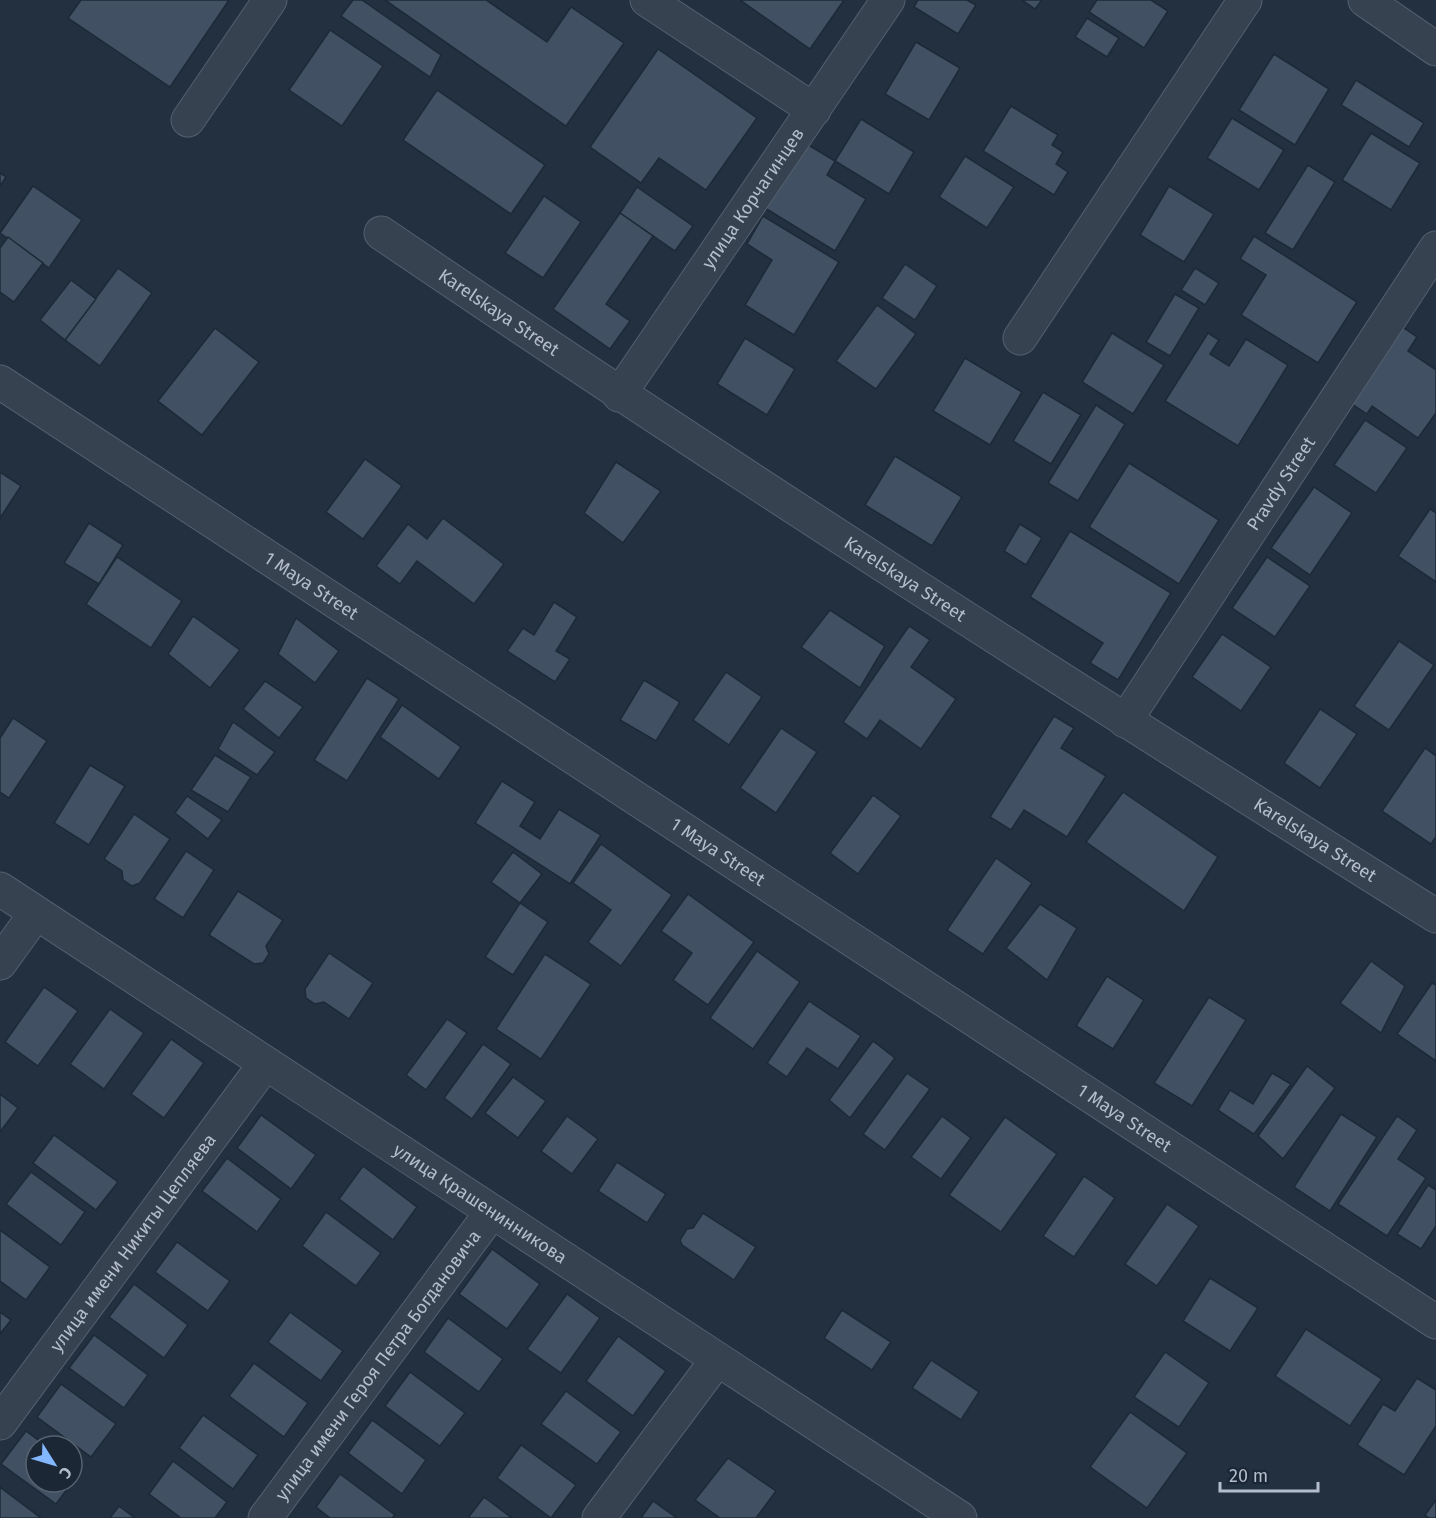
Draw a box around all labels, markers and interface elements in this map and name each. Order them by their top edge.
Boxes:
street label: улица Корчагинцев [697,124,809,273]
street label: Karelskaya Street [434,264,564,361]
street label: Pravdy Street [1242,432,1320,535]
street label: Karelskaya Street [840,532,971,627]
street label: 1 Maya Street [260,547,363,625]
street label: Karelskaya Street [1250,793,1381,887]
street label: 1 Maya Street [667,813,770,891]
street label: 1 Maya Street [1073,1079,1176,1157]
street label: улица имени Никиты Цепляева [45,1129,221,1356]
street label: улица Крашенинникова [389,1139,571,1268]
street label: улица имени Героя Петра Богдановича [271,1226,486,1505]
north arrow [24,1434,84,1494]
scale bar [1220,1455,1318,1493]
text: С [55,1463,76,1483]
text: 20 m [1229,1465,1268,1487]

